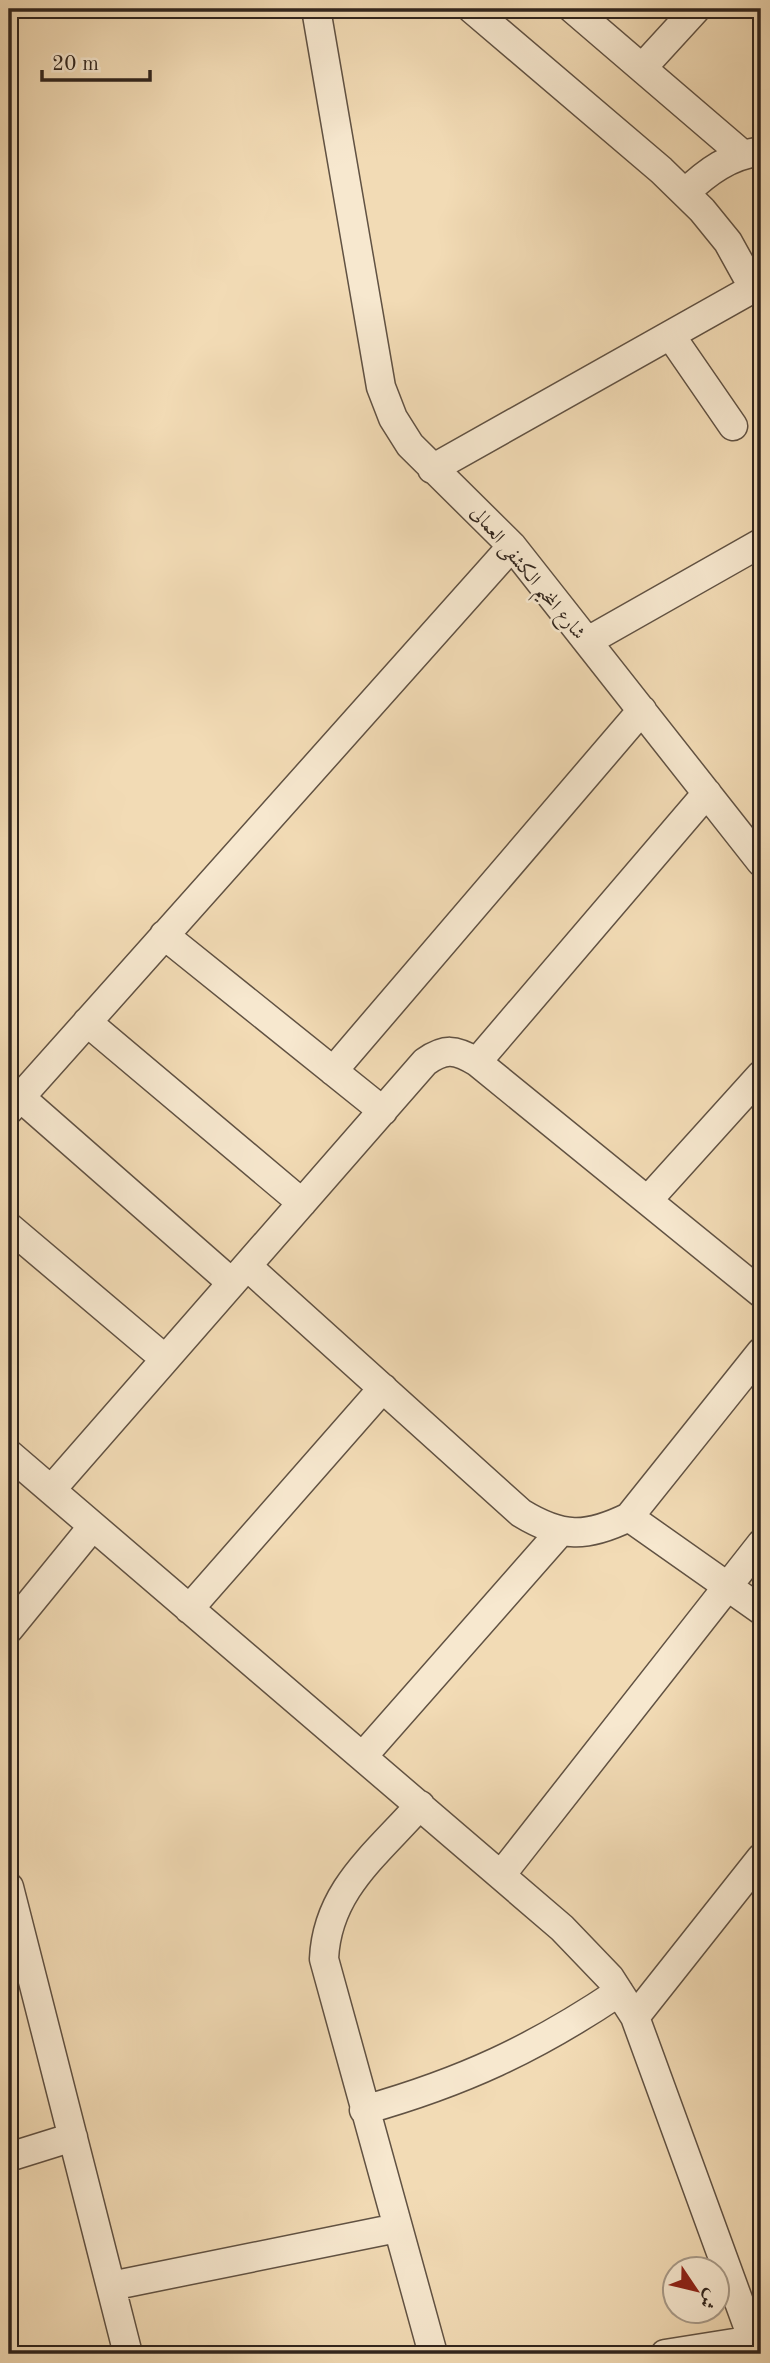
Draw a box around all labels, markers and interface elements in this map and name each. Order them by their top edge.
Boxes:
scale bar [42,38,150,82]
text: 20 m [52,54,99,75]
street label: شارع المخيم الكشفى العمالى [460,502,590,649]
north arrow [662,2254,732,2324]
text: ش [695,2285,721,2311]

